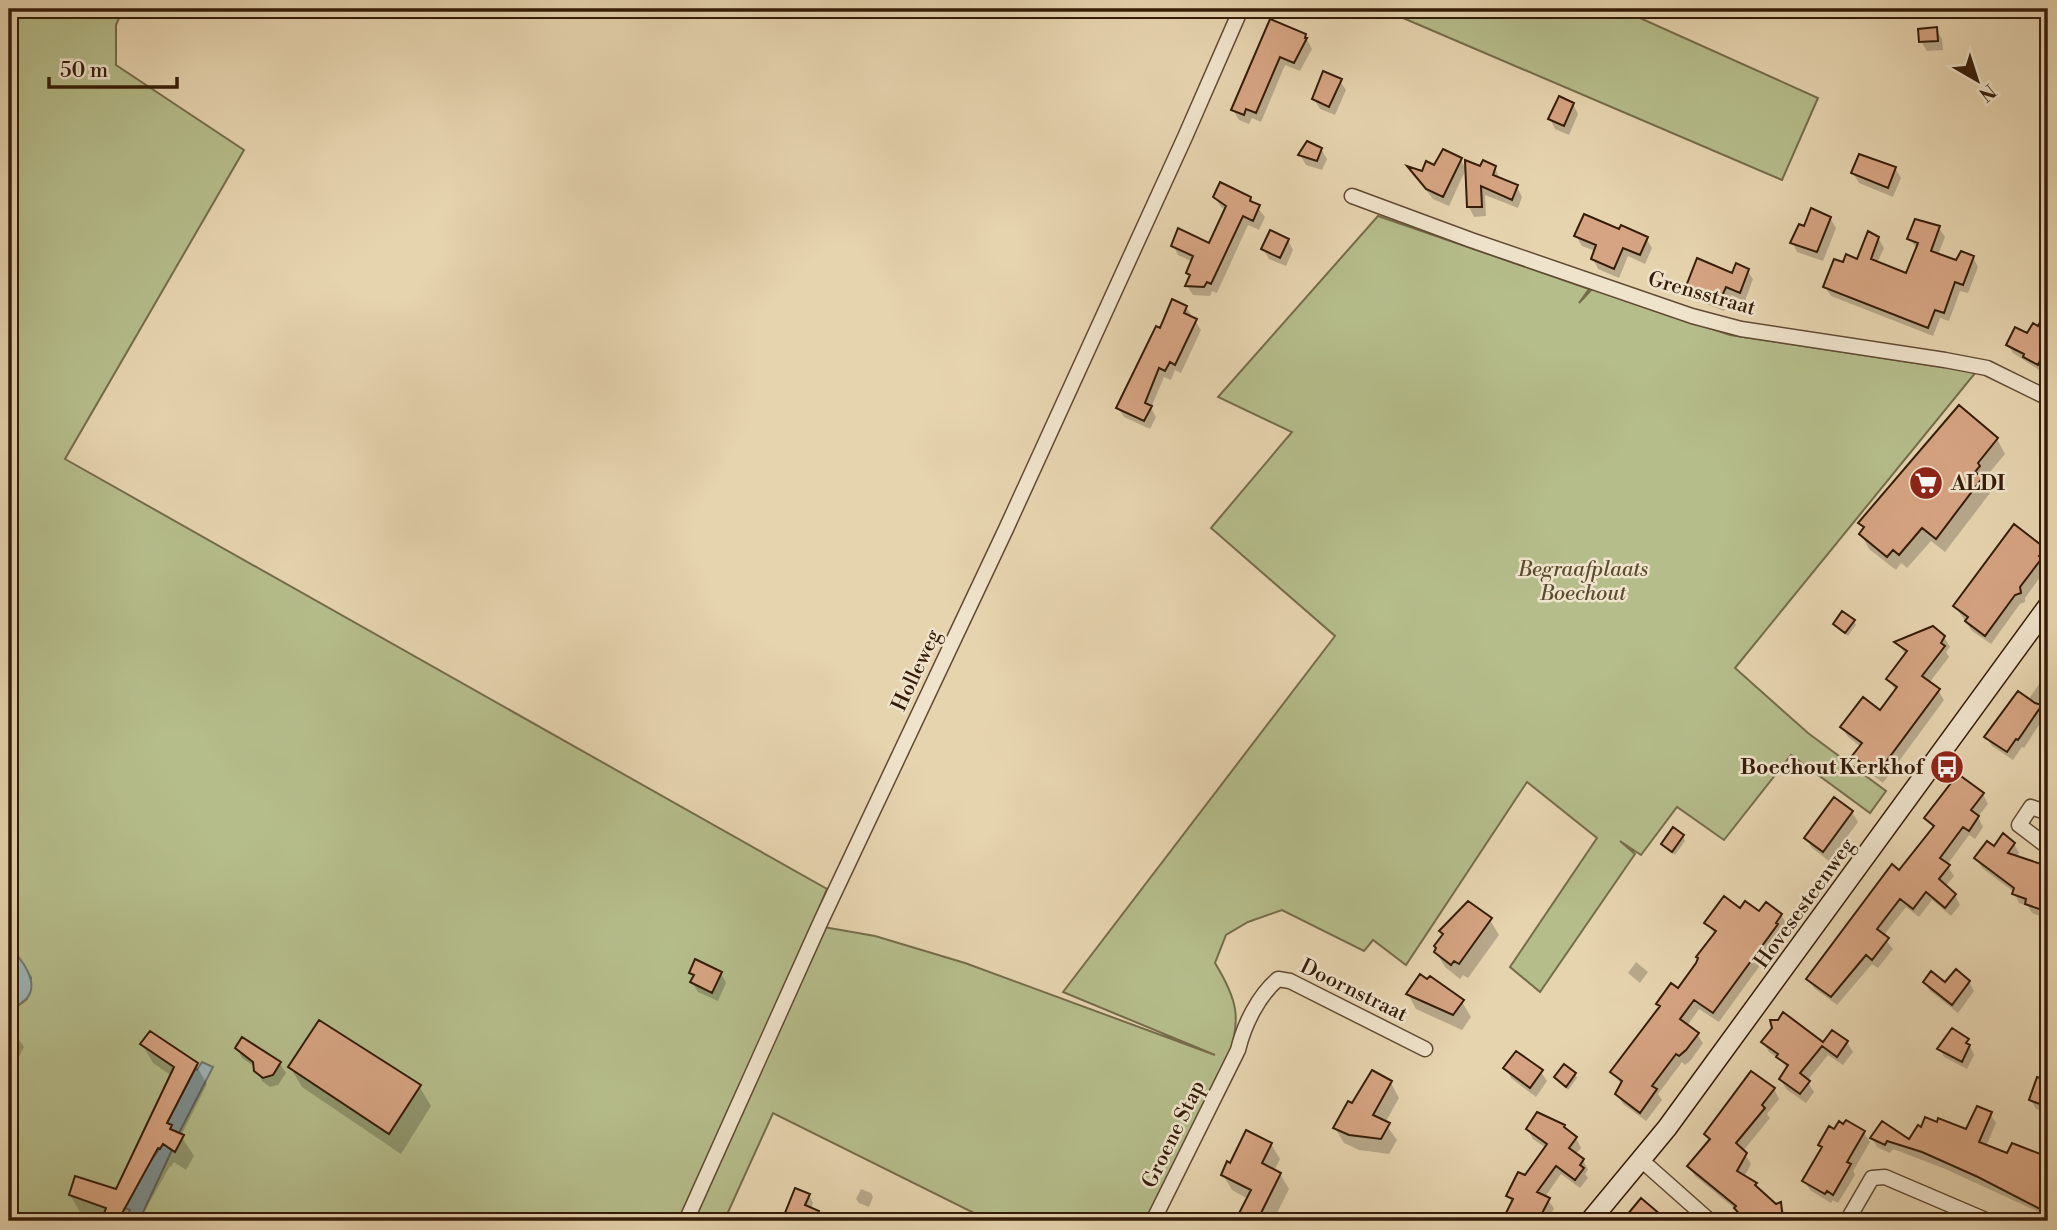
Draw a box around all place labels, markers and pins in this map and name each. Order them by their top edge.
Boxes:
supermarket icon: ALDI [1907,464,1945,502]
place label: ALDI [1950,471,2005,497]
bus stop icon: Boechout Kerkhof [1928,748,1966,786]
place label: Boechout Kerkhof [1740,755,1926,781]

